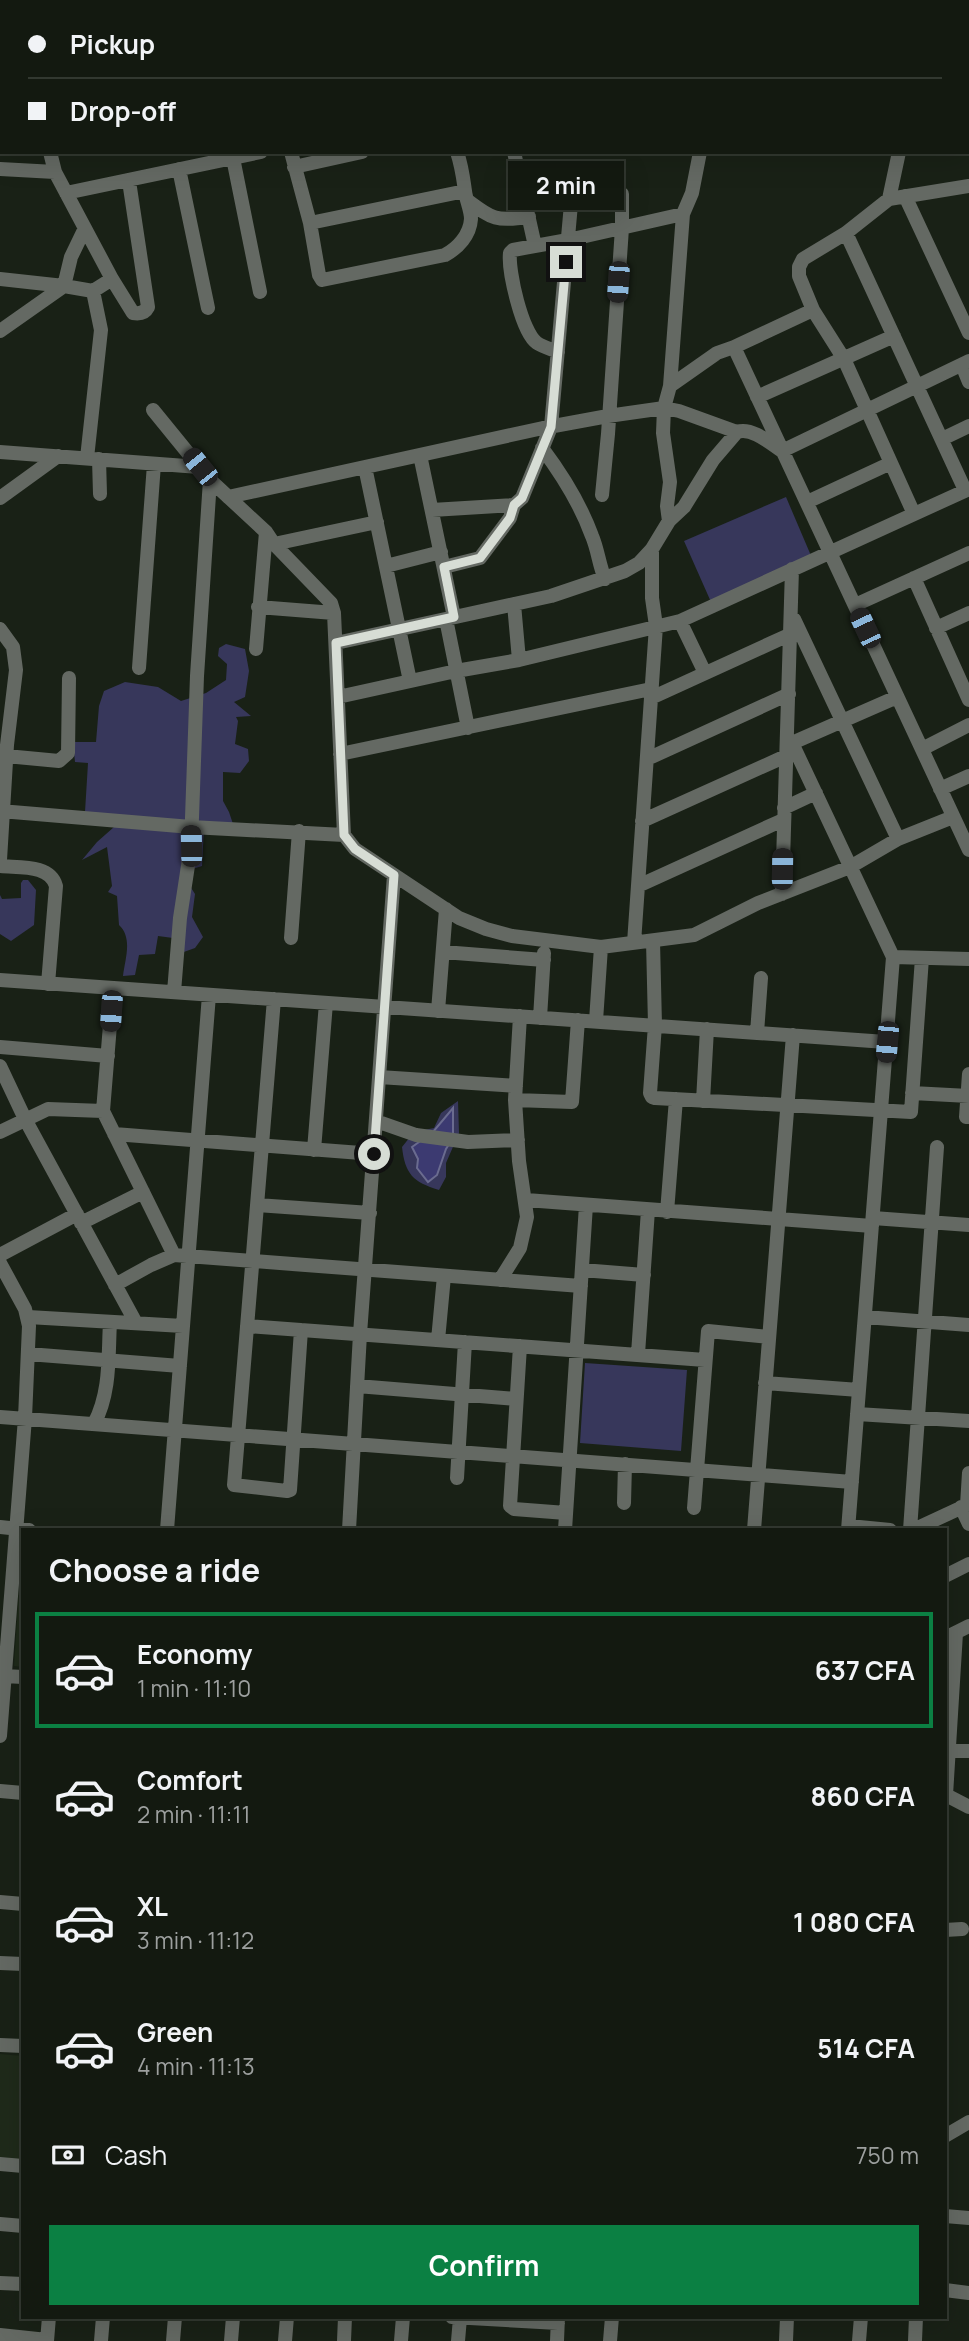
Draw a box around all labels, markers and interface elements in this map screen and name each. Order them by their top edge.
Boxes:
text: Pickup [70,26,155,62]
text: Drop-off [70,93,176,129]
callout: 2 min [508,160,624,210]
text: 2 min [536,169,596,201]
route end [550,246,582,278]
car [607,260,630,304]
car [179,444,222,490]
car [847,605,884,651]
car [181,825,202,867]
car [772,848,793,890]
car [100,989,123,1033]
car [875,1020,900,1064]
route start [358,1138,390,1170]
text: Choose a ride [49,1548,260,1592]
text: Economy [137,1636,252,1672]
icon: car [53,1639,116,1702]
text: 637 CFA [815,1652,915,1688]
text: 1 min · 11:10 [137,1672,251,1704]
text: Comfort [137,1762,243,1798]
icon: car [53,1765,116,1828]
text: 860 CFA [811,1778,915,1814]
text: 2 min · 11:11 [137,1798,250,1830]
text: XL [137,1888,168,1924]
icon: car [53,1891,116,1954]
text: 1 080 CFA [793,1904,915,1940]
text: 3 min · 11:12 [137,1924,254,1956]
text: Green [137,2014,213,2050]
icon: car [53,2017,116,2080]
text: 514 CFA [817,2030,915,2066]
text: 4 min · 11:13 [137,2050,255,2082]
icon: cash [49,2136,87,2174]
text: Cash [105,2137,167,2173]
text: 750 m [856,2139,919,2171]
button: Confirm [49,2225,919,2305]

